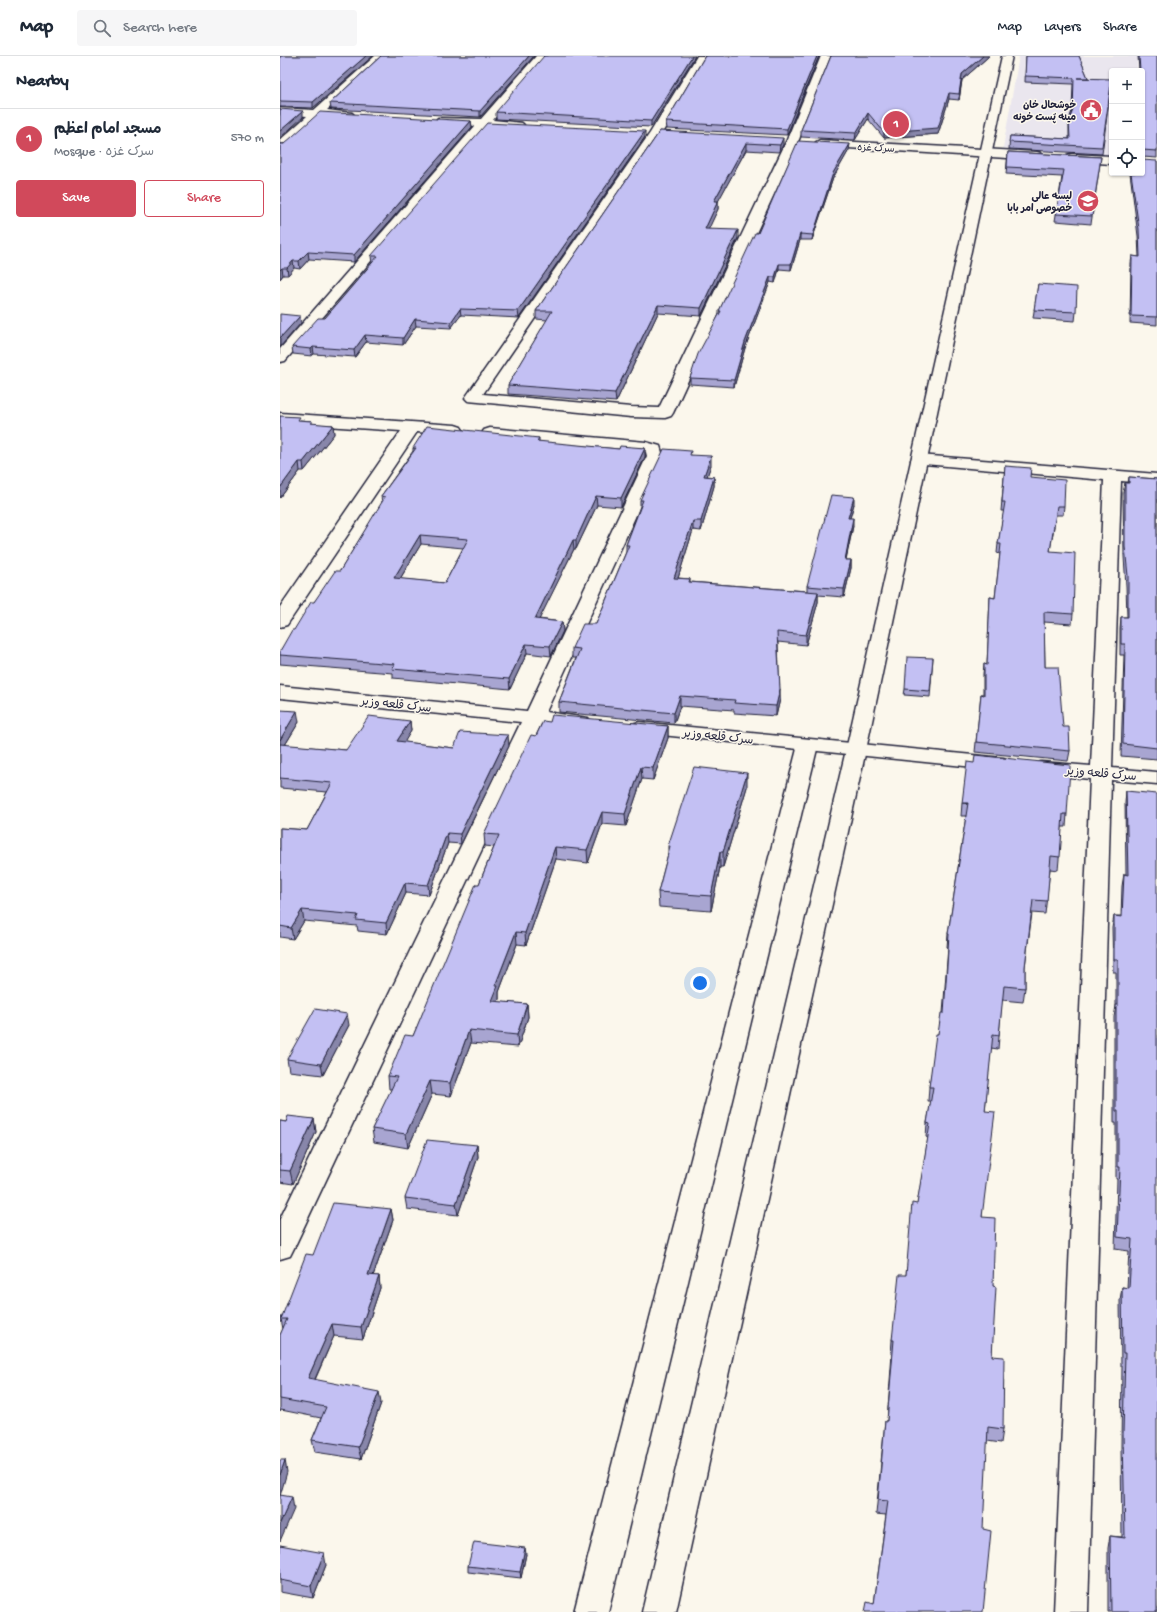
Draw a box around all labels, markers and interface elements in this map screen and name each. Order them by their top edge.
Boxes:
search box [77,10,357,46]
text: Map [20,16,53,39]
icon: search [91,17,113,39]
text: Search here [123,19,197,37]
text: Map [998,19,1022,36]
text: Layers [1044,19,1081,36]
text: Share [1103,19,1137,36]
map controls [1109,68,1145,176]
button: + [1109,68,1145,104]
text: Nearby [16,72,69,92]
public building icon: خوشحال خان مینه پُست خونه [1078,97,1104,123]
place label: خوشحال خان مینه پُست خونه [1013,100,1076,124]
button: − [1109,104,1145,140]
pin: 1 [883,109,909,139]
text: مسجد امام اعظم [54,121,162,139]
text: 1 [26,131,32,146]
text: 570 m [231,131,264,146]
button: locate [1109,140,1145,176]
street label: سرک غزه [857,142,895,156]
text: Mosque · سرک غزه [54,145,154,160]
button: Save [16,180,136,217]
button: Share [144,180,264,217]
school or university icon: لیسه عالی خصوصی امر بابا [1075,188,1101,214]
place label: لیسه عالی خصوصی امر بابا [1007,191,1072,215]
street label: سرک قلعه وزیر [359,695,432,717]
street label: سرک قلعه وزیر [681,727,754,749]
street label: سرک قلعه وزیر [1064,765,1137,785]
your location [690,973,710,993]

